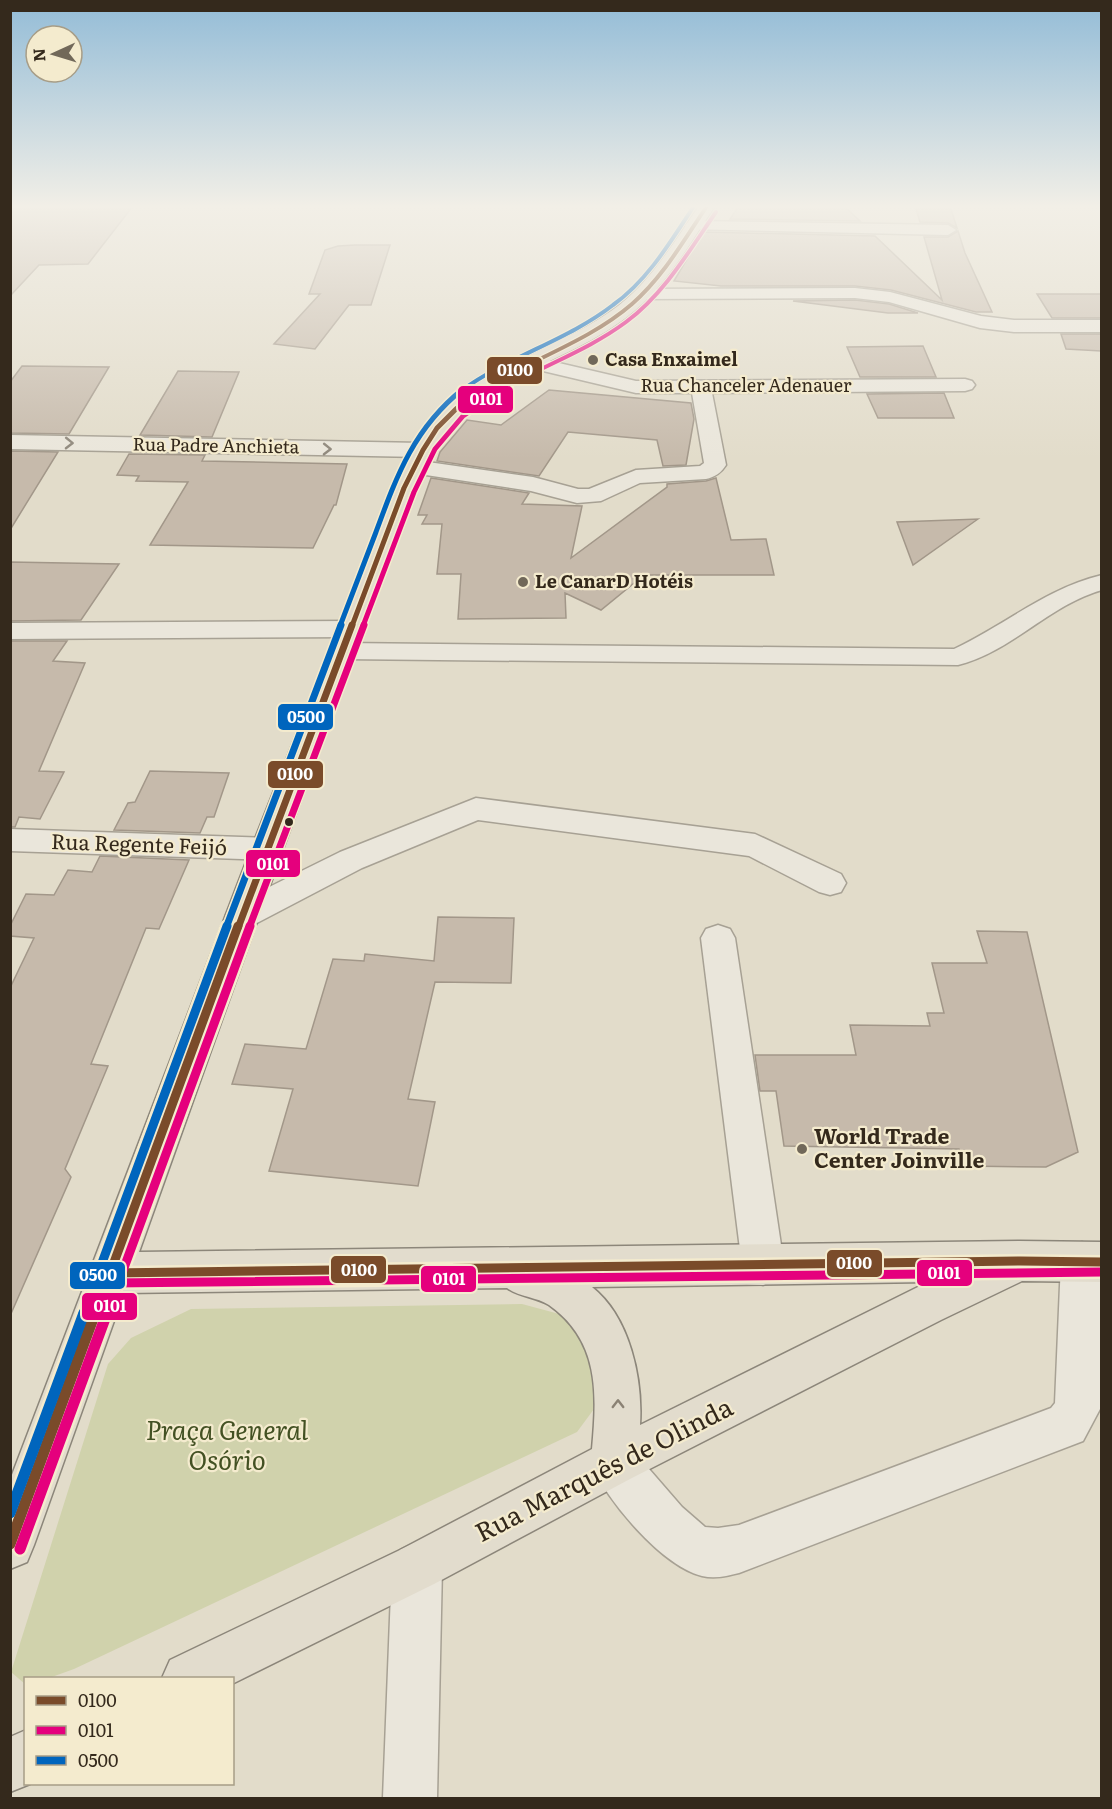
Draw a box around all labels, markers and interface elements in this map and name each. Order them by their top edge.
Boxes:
north arrow [24,24,84,84]
text: N [26,48,50,63]
place label: Casa Enxaimel [605,345,738,372]
marker: Casa Enxaimel [586,353,600,367]
line badge: 0100 [486,356,543,385]
text: 0100 [497,357,533,381]
street label: Rua Chanceler Adenauer [640,371,852,398]
line badge: 0101 [457,385,514,414]
text: 0101 [470,386,503,410]
street label: Rua Padre Anchieta [132,430,300,459]
one-way arrow [64,437,73,449]
one-way arrow [322,442,331,455]
place label: Le CanarD Hotéis [535,567,693,594]
marker: Le CanarD Hotéis [516,575,530,589]
line badge: 0500 [277,703,334,731]
text: 0500 [287,704,325,728]
line badge: 0100 [267,760,324,789]
text: 0100 [277,761,313,785]
unlabelled marker [283,816,295,828]
street label: Rua Regente Feijó [51,824,228,861]
line badge: 0101 [245,849,301,878]
text: 0101 [257,851,290,875]
place label: World Trade Center Joinville [814,1119,984,1174]
marker: World Trade Center Joinville [795,1142,809,1156]
line badge: 0100 [826,1249,883,1278]
text: 0100 [836,1250,872,1274]
line badge: 0100 [330,1255,387,1284]
text: 0100 [341,1257,377,1281]
line badge: 0101 [916,1259,973,1287]
text: 0101 [928,1260,961,1284]
line badge: 0500 [69,1261,126,1290]
text: 0500 [79,1262,117,1286]
line badge: 0101 [420,1265,477,1293]
text: 0101 [433,1266,466,1290]
line badge: 0101 [81,1292,138,1321]
text: 0101 [94,1293,127,1317]
street label: Rua Marquês de Olinda [467,1386,739,1550]
one-way arrow [612,1400,624,1409]
park label: Praça General Osório [146,1409,309,1478]
legend [24,1677,234,1785]
text: 0100 [78,1686,117,1713]
text: 0101 [78,1716,113,1743]
text: 0500 [78,1746,118,1773]

